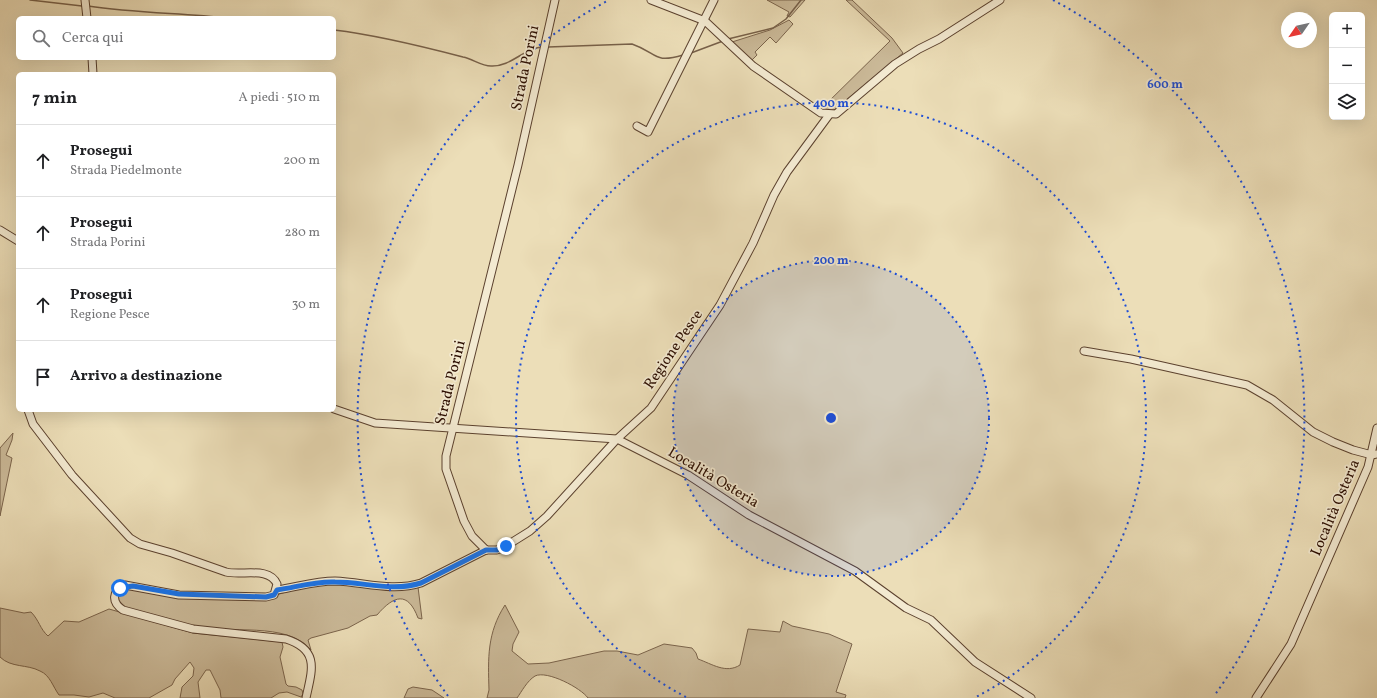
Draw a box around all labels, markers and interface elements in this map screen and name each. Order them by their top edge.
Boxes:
north arrow [1281,12,1317,48]
map controls [1329,12,1365,120]
button: + [1329,12,1365,48]
search box [16,16,336,60]
street label: Strada Porini [507,23,545,113]
icon: search [30,27,52,49]
text: Cerca qui [62,28,124,49]
button: − [1329,48,1365,84]
text: 600 m [1147,77,1183,93]
button: layers [1329,84,1365,120]
text: 7 min [32,87,77,110]
text: A piedi · 510 m [239,89,320,107]
text: 400 m [813,96,849,112]
text: Prosegui [70,141,133,162]
icon: ahead [32,150,54,172]
text: 200 m [283,152,320,170]
text: Strada Piedelmonte [70,162,182,180]
text: Prosegui [70,213,133,234]
icon: ahead [32,222,54,244]
text: 280 m [284,224,320,242]
text: Strada Porini [70,234,145,252]
text: 200 m [813,253,849,269]
text: Prosegui [70,285,133,306]
icon: ahead [32,294,54,316]
text: 30 m [292,296,320,314]
text: Regione Pesce [70,306,150,324]
street label: Regione Pesce [640,306,708,394]
street label: Strada Porini [430,338,472,428]
icon: arrive [32,366,54,388]
text: Arrivo a destinazione [70,366,222,387]
centre of rings [824,411,838,425]
street label: Località Osteria [663,442,763,514]
street label: Località Osteria [1306,456,1366,560]
route end [497,537,515,555]
route start [111,579,129,597]

